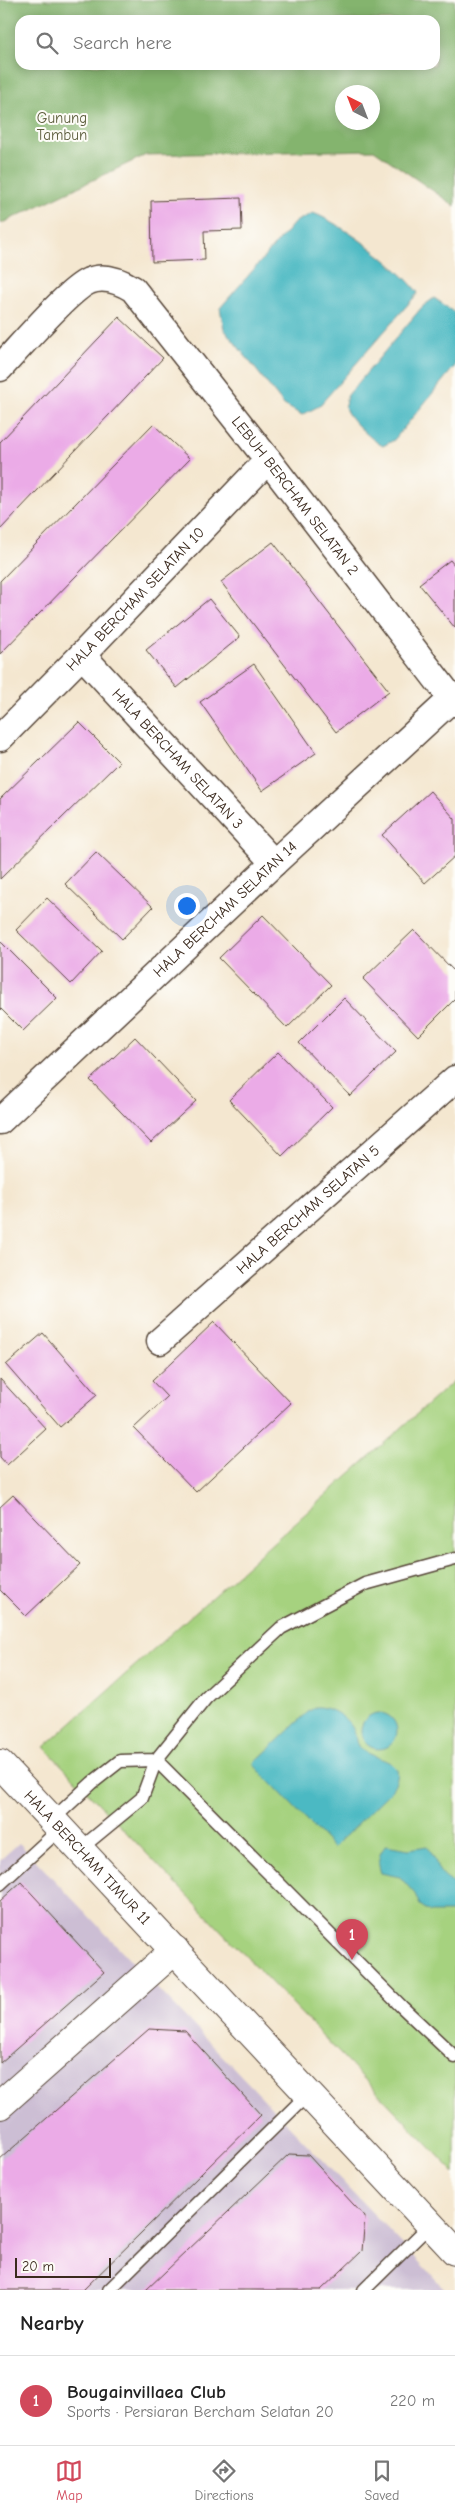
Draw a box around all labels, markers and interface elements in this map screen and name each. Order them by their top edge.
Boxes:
search box [15,15,440,70]
icon: search [33,29,61,57]
text: Search here [73,32,172,54]
north arrow [335,85,380,130]
park label: Gunung Tambun [37,109,87,144]
street label: LEBUH BERCHAM SELATAN 2 [228,413,362,579]
street label: HALA BERCHAM SELATAN 10 [62,523,208,675]
street label: HALA BERCHAM SELATAN 3 [108,685,247,833]
street label: HALA BERCHAM SELATAN 14 [150,838,301,981]
your location [174,893,200,919]
street label: HALA BERCHAM SELATAN 5 [233,1141,383,1278]
street label: HALA BERCHAM TIMUR 11 [20,1787,154,1928]
pin: 1 [336,1919,368,1960]
scale bar [15,2255,111,2278]
text: 20 m [22,2258,54,2275]
text: Nearby [20,2311,84,2335]
text: Bougainvillaea Club [67,2381,226,2403]
text: 1 [33,2392,39,2410]
text: 220 m [390,2392,435,2410]
text: Sports · Persiaran Bercham Selatan 20 [67,2403,334,2421]
tab: Map [55,2457,83,2504]
tab: Directions [194,2457,254,2504]
tab: Saved [365,2457,400,2504]

